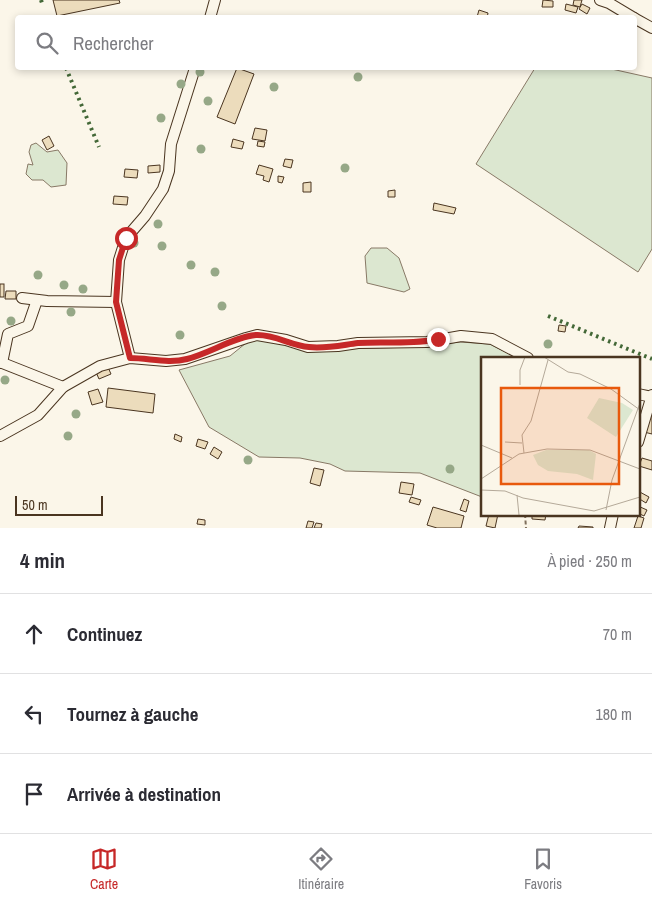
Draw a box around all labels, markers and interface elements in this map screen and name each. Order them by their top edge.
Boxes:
search box [15,15,637,70]
icon: search [33,29,61,57]
text: Rechercher [73,30,154,56]
route start [115,227,138,250]
route end [427,328,450,351]
inset map [481,357,640,516]
scale bar [15,493,102,516]
text: 50 m [22,496,48,514]
text: 4 min [20,546,65,575]
text: À pied · 250 m [547,550,632,572]
icon: ahead [20,620,48,648]
text: Continuez [67,621,142,647]
text: 70 m [603,623,632,645]
icon: left [20,700,48,728]
text: Tournez à gauche [67,701,198,727]
text: 180 m [596,703,632,725]
icon: arrive [20,780,48,808]
text: Arrivée à destination [67,781,221,807]
tab: Carte [90,845,118,893]
tab: Itinéraire [298,845,344,893]
tab: Favoris [524,845,562,893]

